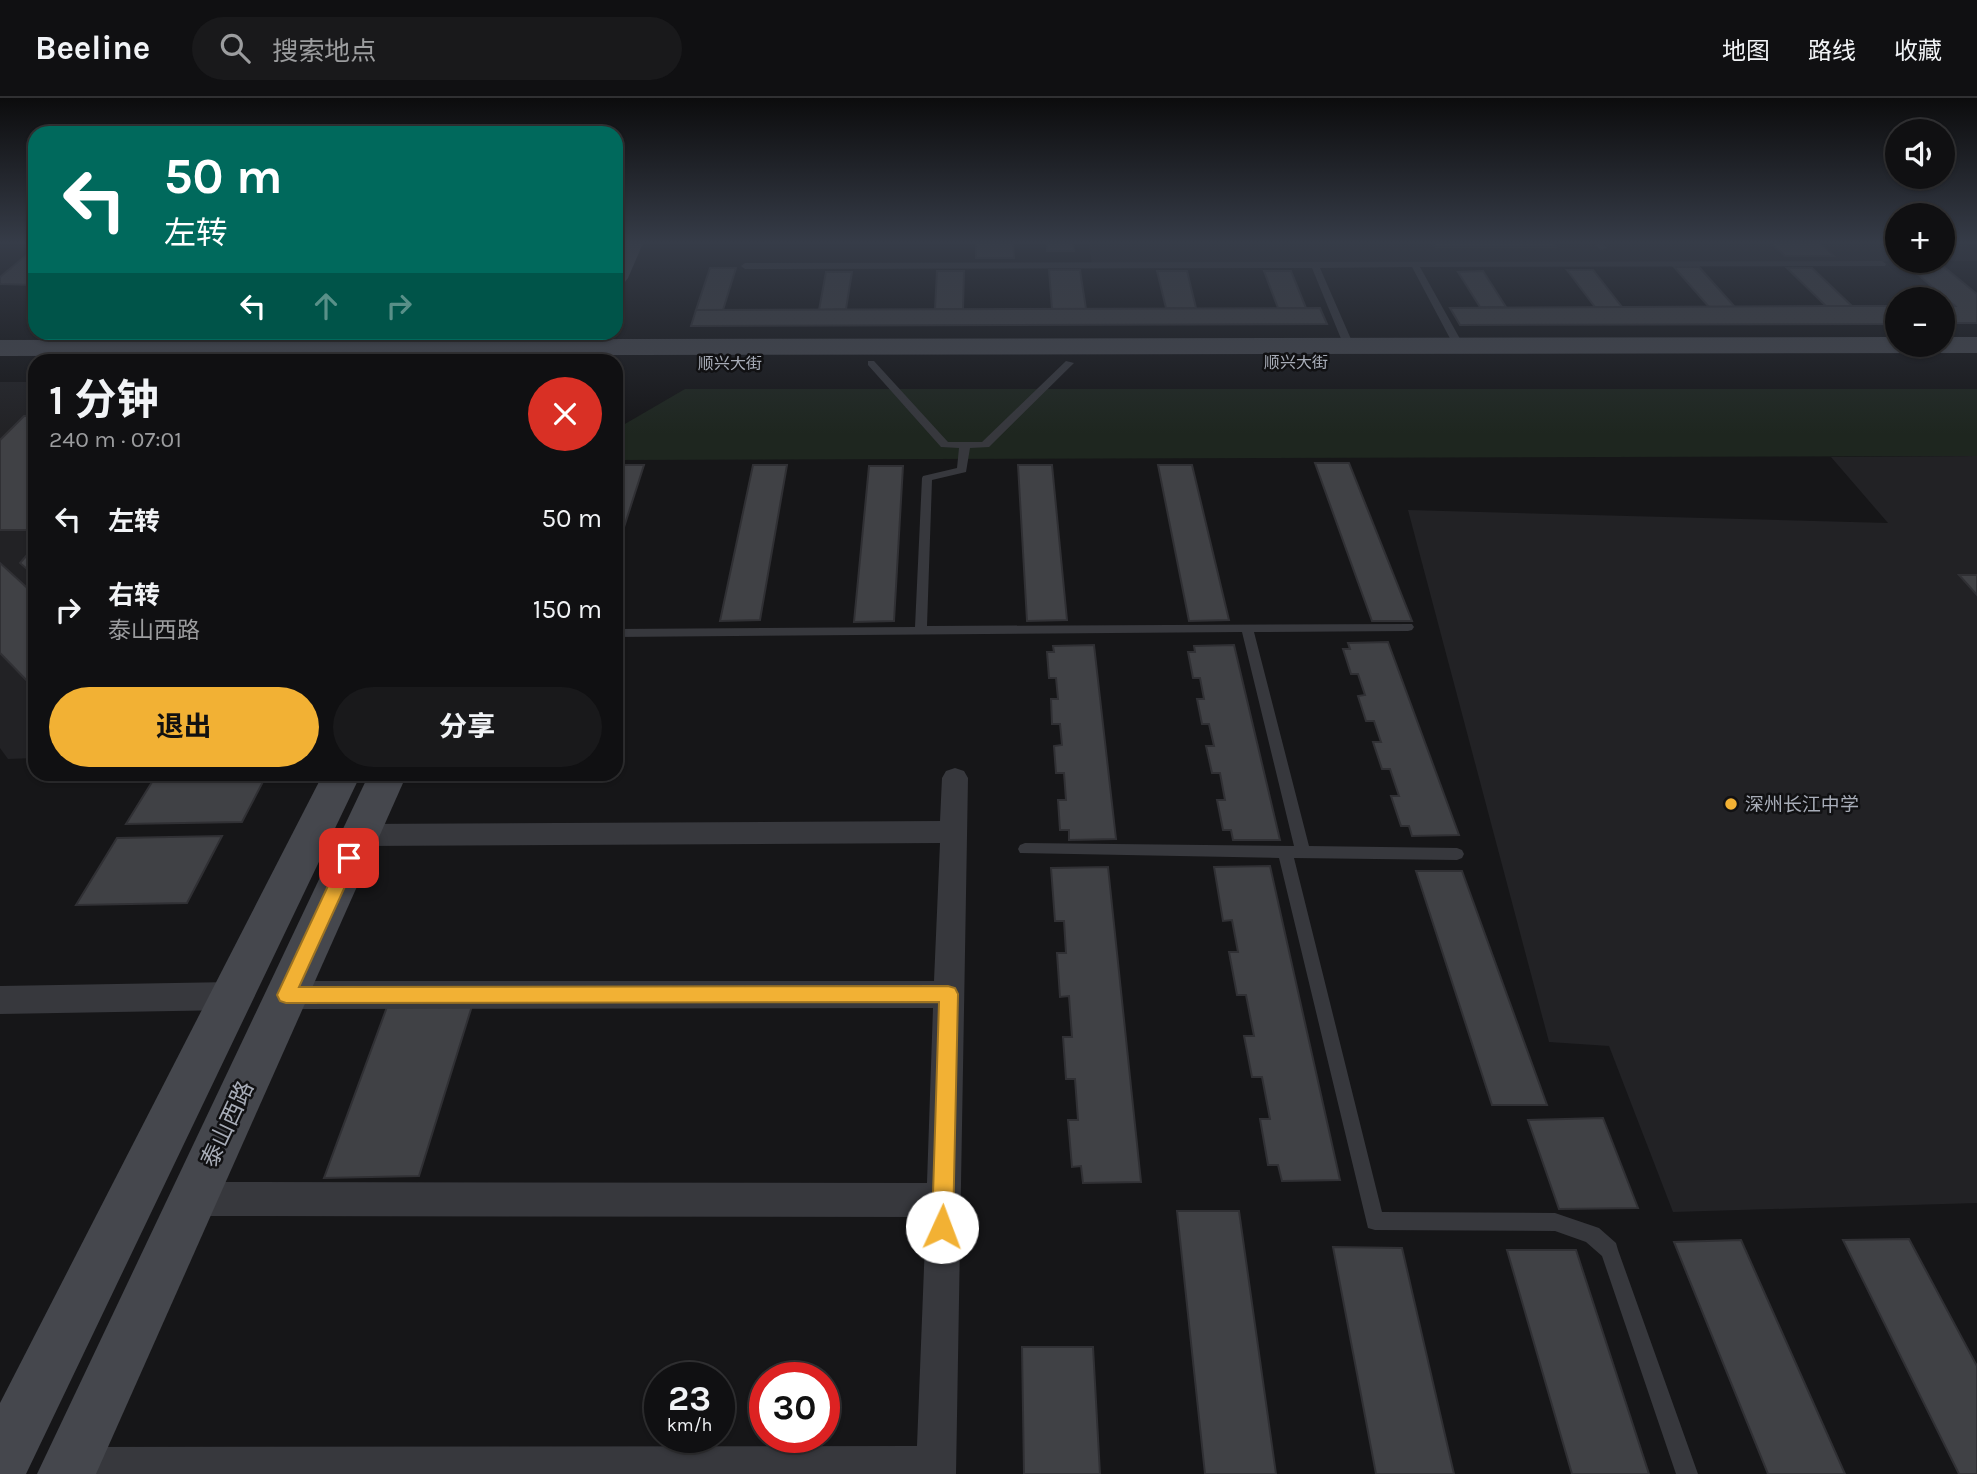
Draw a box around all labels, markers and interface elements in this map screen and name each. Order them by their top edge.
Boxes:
search box [192,17,682,80]
text: Beeline [35,29,150,67]
icon: search [216,29,254,67]
text: 搜索地点 [272,36,376,67]
text: 地图 [1722,37,1770,65]
text: 路线 [1808,37,1856,65]
text: 收藏 [1894,37,1942,65]
map controls [1885,119,1955,357]
button: sound [1885,119,1955,189]
text: 50 m [164,148,282,205]
icon: left [49,154,140,245]
button: + [1885,203,1955,273]
text: 左转 [164,215,228,252]
icon: left [234,287,272,325]
icon: ahead [307,287,345,325]
icon: right [380,287,418,325]
button: − [1885,287,1955,357]
street label: 顺兴大街 [1264,353,1328,372]
street label: 顺兴大街 [698,354,762,373]
text: 1 分钟 [49,375,159,425]
button: close [528,377,602,451]
text: 240 m · 07:01 [49,426,182,453]
icon: left [49,500,87,538]
text: 50 m [541,503,602,534]
text: 左转 [108,506,160,537]
text: 右转 [108,580,160,611]
icon: right [49,591,87,629]
text: 150 m [533,594,602,625]
text: 泰山西路 [108,617,200,644]
button: 退出 [49,687,319,767]
button: 分享 [333,687,602,767]
place label: 深州长江中学 [1745,794,1859,816]
marker: 深州长江中学 [1723,796,1739,812]
pin [319,828,379,888]
icon: arrive [330,839,368,877]
street label: 泰山西路 [196,1077,259,1172]
position arrow [905,1190,979,1264]
speed limit sign: 30 [749,1362,840,1453]
text: 23 [668,1378,711,1419]
text: km/h [667,1414,712,1436]

